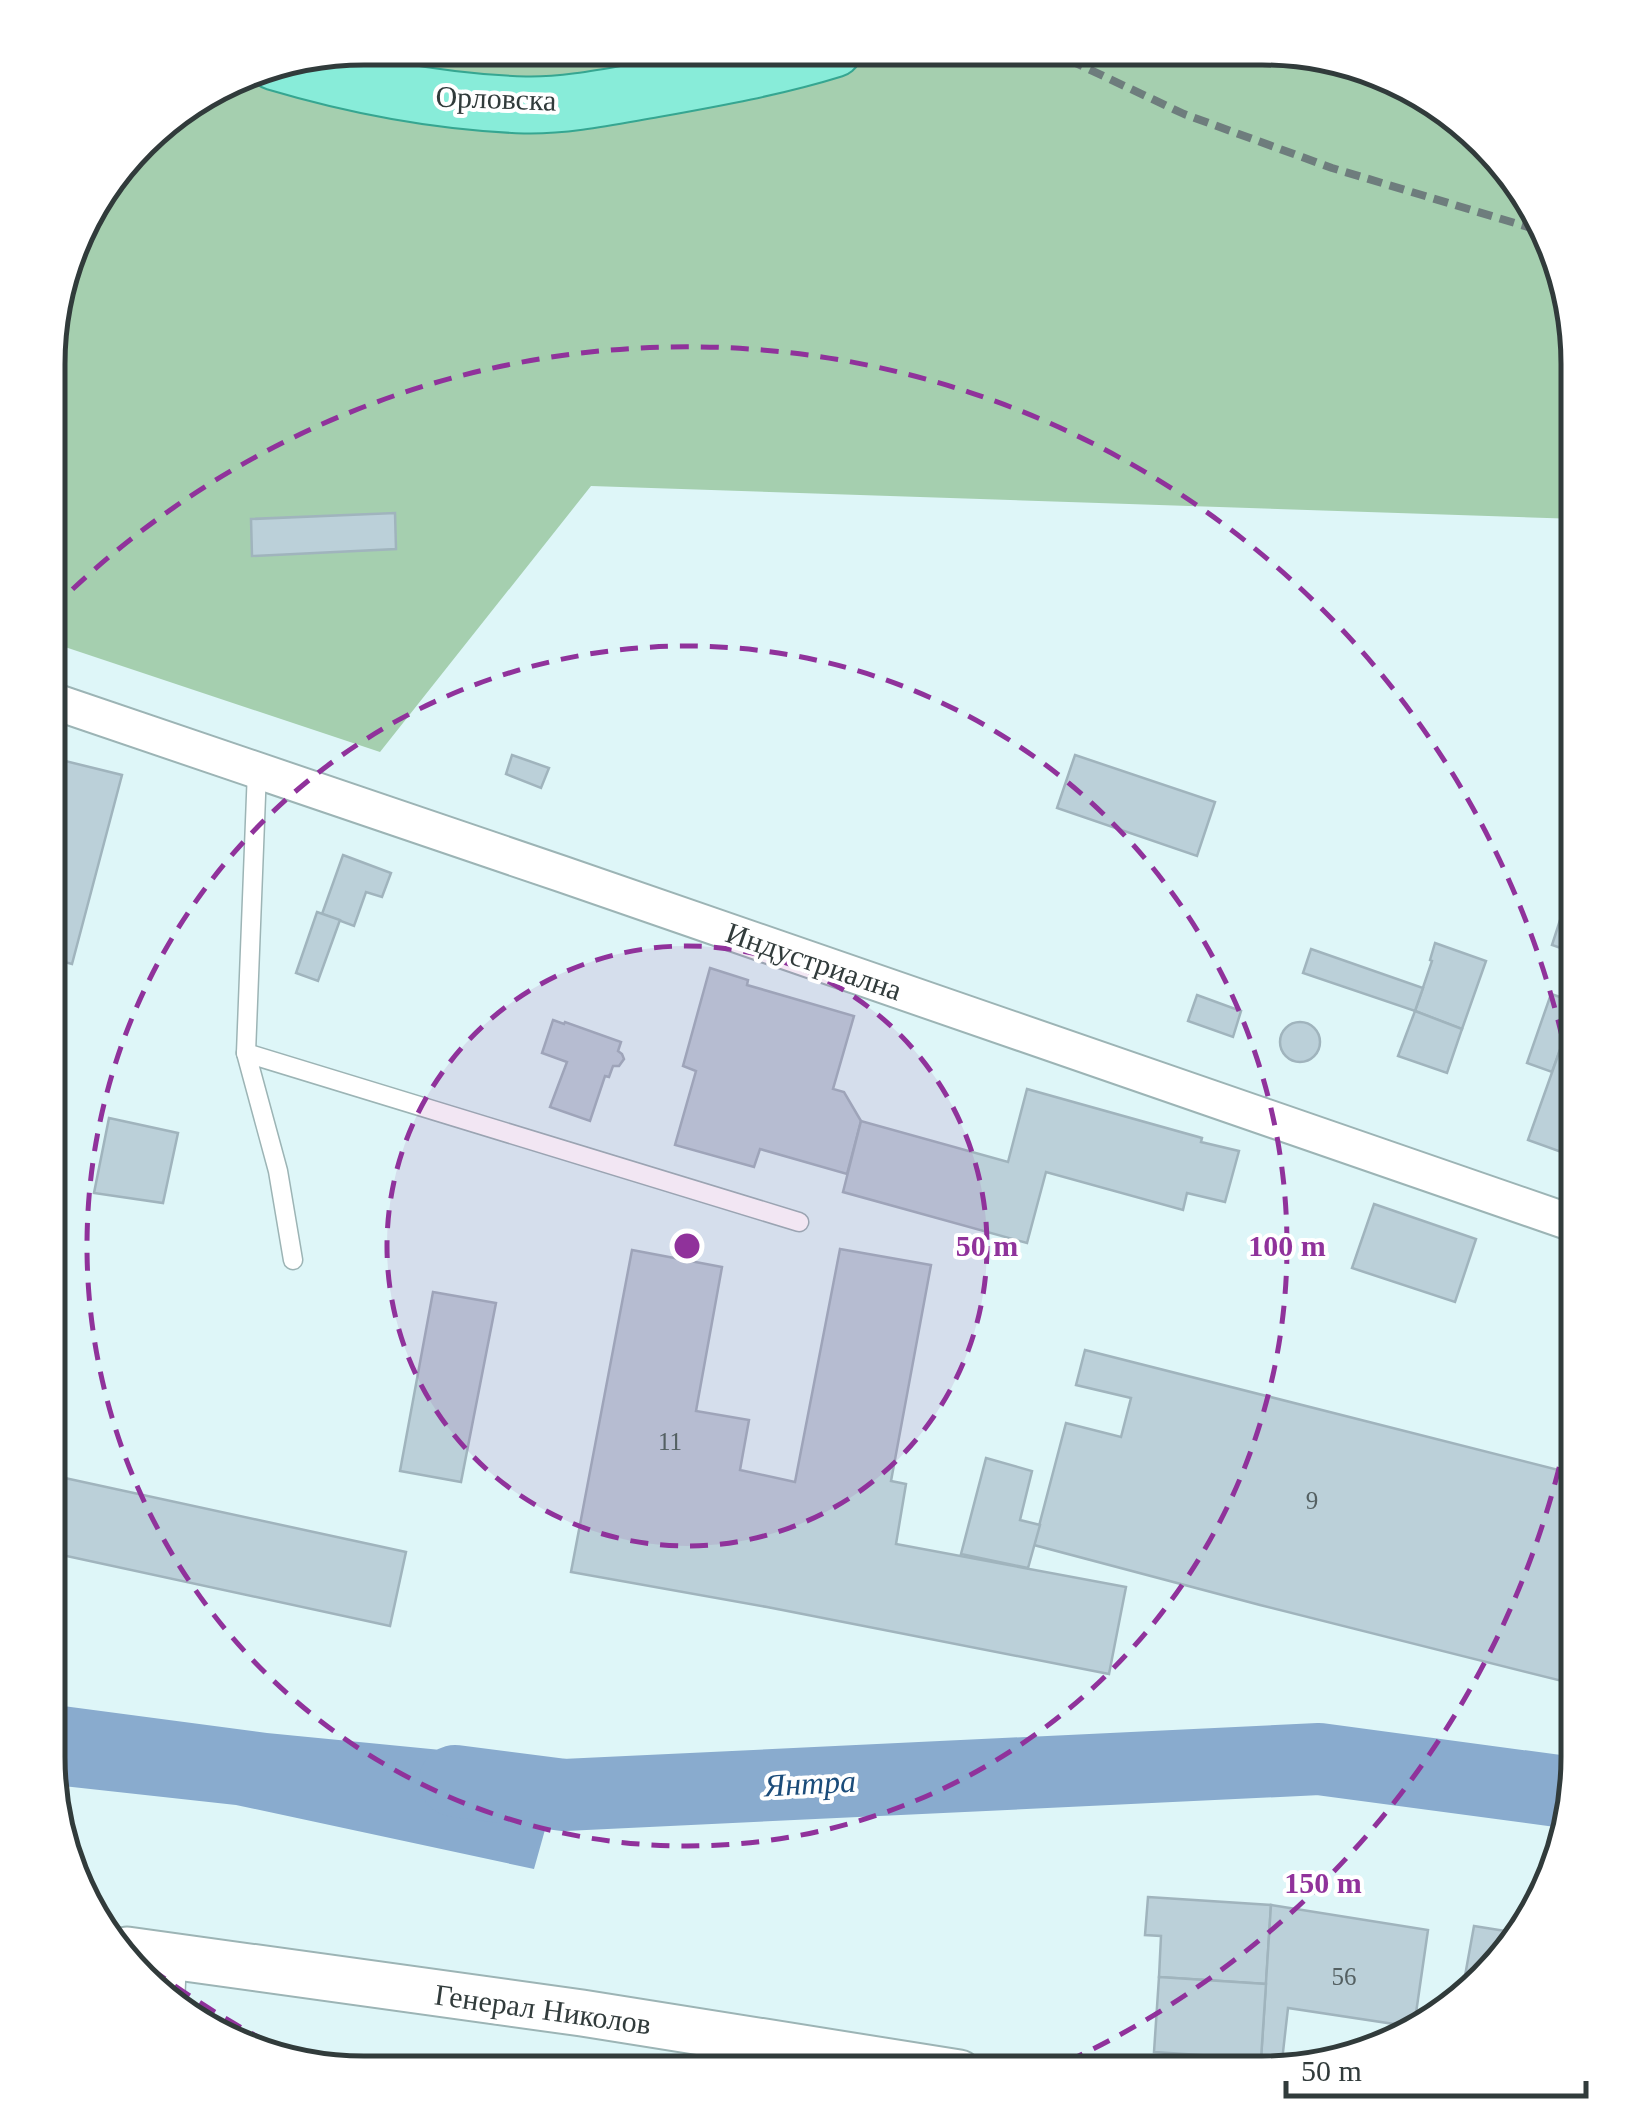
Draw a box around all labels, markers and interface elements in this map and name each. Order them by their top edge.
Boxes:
street label: Орловска [435,79,557,117]
street label: Индустриална [722,915,906,1007]
centre of rings [669,1228,705,1264]
text: 50 m [956,1229,1018,1262]
text: 100 m [1248,1229,1326,1262]
house number: 11 [658,1428,682,1455]
house number: 9 [1306,1487,1318,1514]
water label: Янтра [761,1763,857,1803]
text: 150 m [1284,1866,1362,1899]
house number: 56 [1332,1963,1357,1990]
street label: Генерал Николов [433,1977,653,2041]
scale bar [1286,2036,1586,2098]
text: 50 m [1301,2054,1362,2087]

